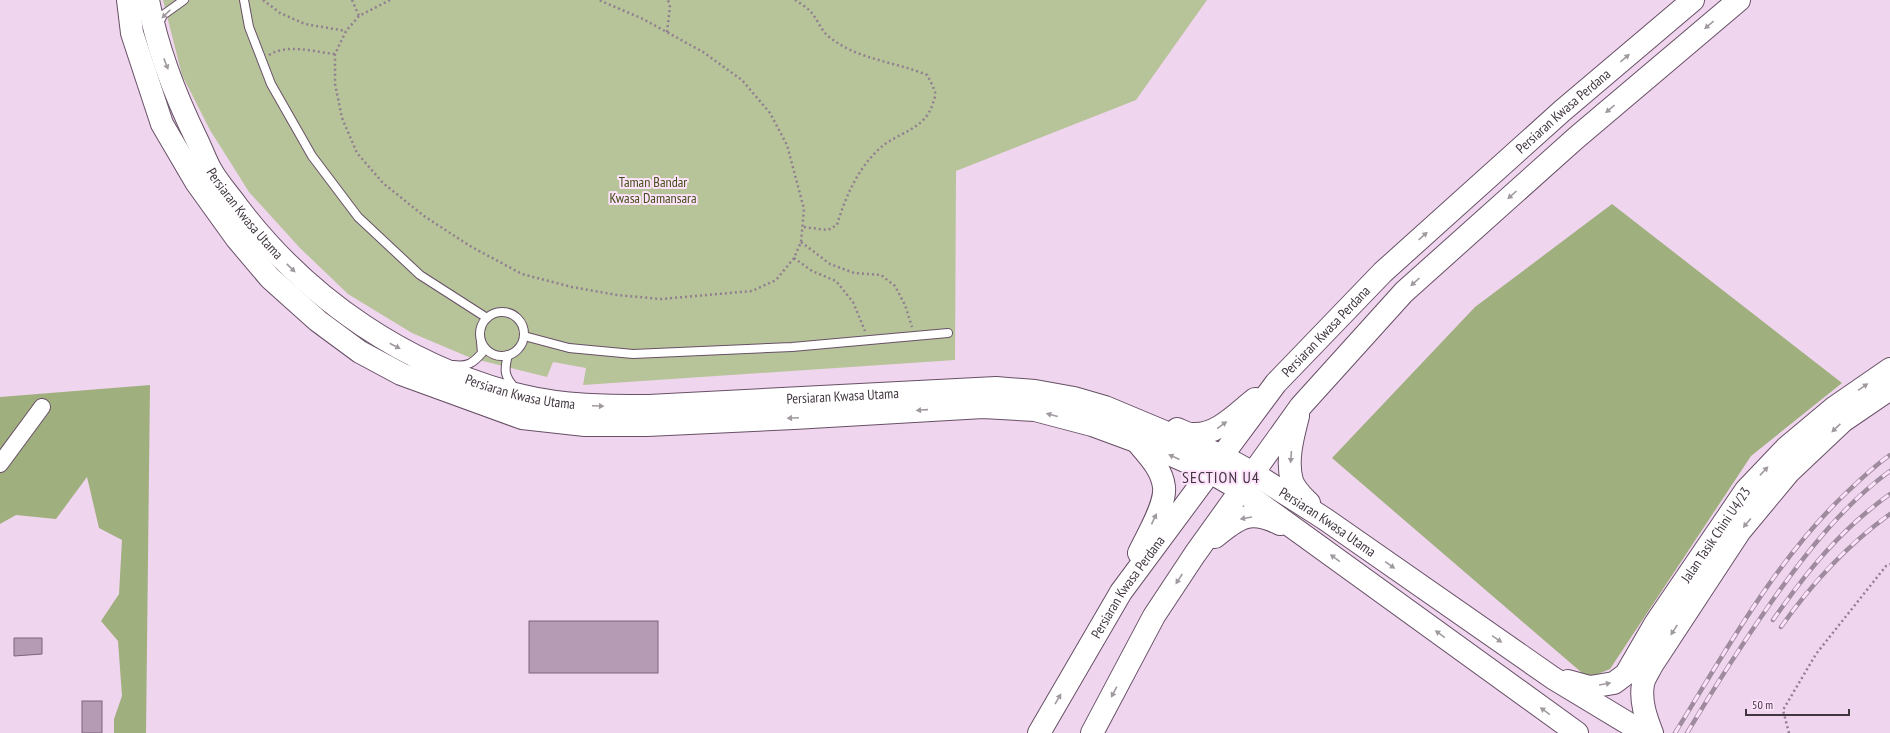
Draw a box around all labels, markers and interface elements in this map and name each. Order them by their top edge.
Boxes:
one-way arrow [161,9,171,19]
one-way arrow [1703,21,1714,30]
one-way arrow [1620,53,1631,62]
one-way arrow [163,59,169,71]
street label: Persiaran Kwasa Perdana [1512,65,1614,157]
one-way arrow [1604,105,1615,114]
street label: Persiaran Kwasa Utama [203,165,287,263]
park label: Taman Bandar Kwasa Damansara [609,173,697,207]
one-way arrow [1507,190,1517,200]
one-way arrow [1418,232,1428,241]
one-way arrow [286,263,296,273]
one-way arrow [1410,277,1420,286]
street label: Persiaran Kwasa Perdana [1278,282,1374,381]
one-way arrow [389,343,401,349]
street label: Persiaran Kwasa Utama [463,370,576,413]
one-way arrow [1858,383,1868,391]
street label: Persiaran Kwasa Utama [786,384,899,408]
one-way arrow [592,402,604,409]
one-way arrow [916,407,928,414]
one-way arrow [1045,412,1057,418]
one-way arrow [787,415,799,422]
one-way arrow [1216,421,1227,429]
one-way arrow [1831,423,1841,433]
one-way arrow [1287,451,1294,463]
one-way arrow [1168,453,1180,459]
one-way arrow [1759,466,1769,476]
district label: SECTION U4 [1182,467,1260,487]
street label: Persiaran Kwasa Utama [1276,483,1379,561]
street label: Jalan Tasik Chini U4/23 [1676,483,1754,587]
one-way arrow [1152,512,1158,524]
one-way arrow [1240,515,1253,521]
one-way arrow [1743,517,1751,528]
street label: Persiaran Kwasa Perdana [1087,532,1169,642]
one-way arrow [1329,554,1340,562]
one-way arrow [1384,561,1396,568]
one-way arrow [1175,574,1183,584]
one-way arrow [1671,624,1678,636]
one-way arrow [1434,630,1445,639]
one-way arrow [1492,635,1502,643]
one-way arrow [1599,681,1611,687]
one-way arrow [1111,686,1117,697]
scale bar [1746,691,1849,717]
one-way arrow [1055,693,1062,705]
text: 50 m [1752,697,1773,712]
one-way arrow [1539,707,1550,715]

